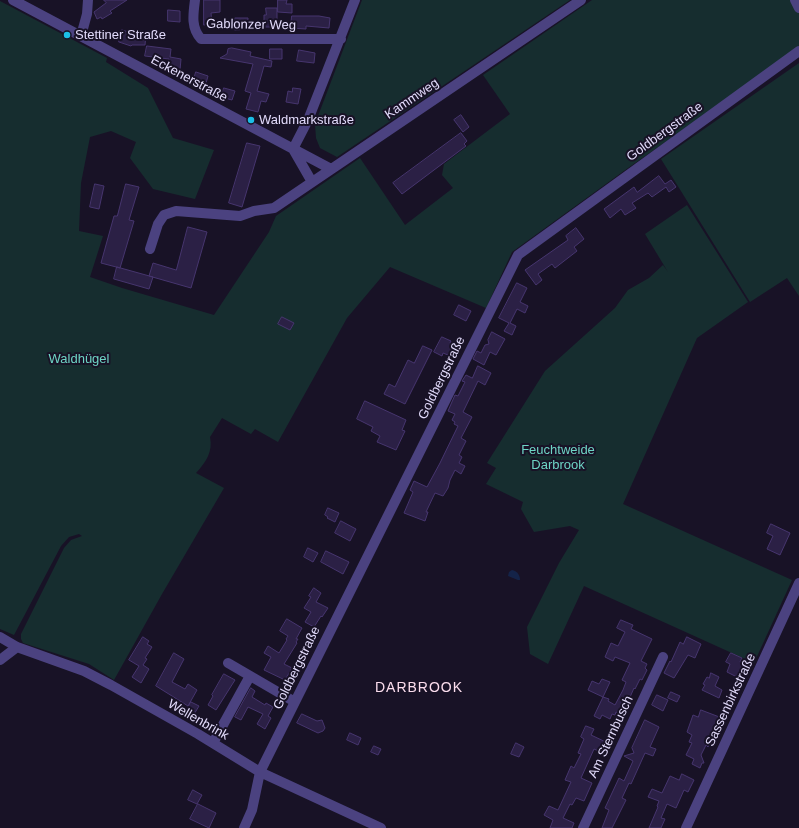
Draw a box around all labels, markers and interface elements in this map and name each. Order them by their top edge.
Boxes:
street label: Gablonzer Weg [206,16,296,34]
place label: Stettiner Straße [75,27,166,43]
marker: Stettiner Straße [62,30,72,40]
street label: Eckenerstraße [148,52,230,106]
street label: Kammweg [382,75,442,123]
street label: Goldbergstraße [624,99,706,165]
place label: Waldmarkstraße [259,112,354,128]
marker: Waldmarkstraße [246,115,256,125]
street label: Goldbergstraße [415,334,469,422]
park label: Waldhügel [49,351,109,367]
park label: Feuchtweide Darbrook [521,442,595,473]
street label: Goldbergstraße [270,624,324,712]
street label: Sassenbirkstraße [703,651,759,749]
district label: DARBROOK [375,680,463,696]
street label: Am Sternbusch [585,693,637,781]
street label: Wellenbrink [165,696,231,744]

